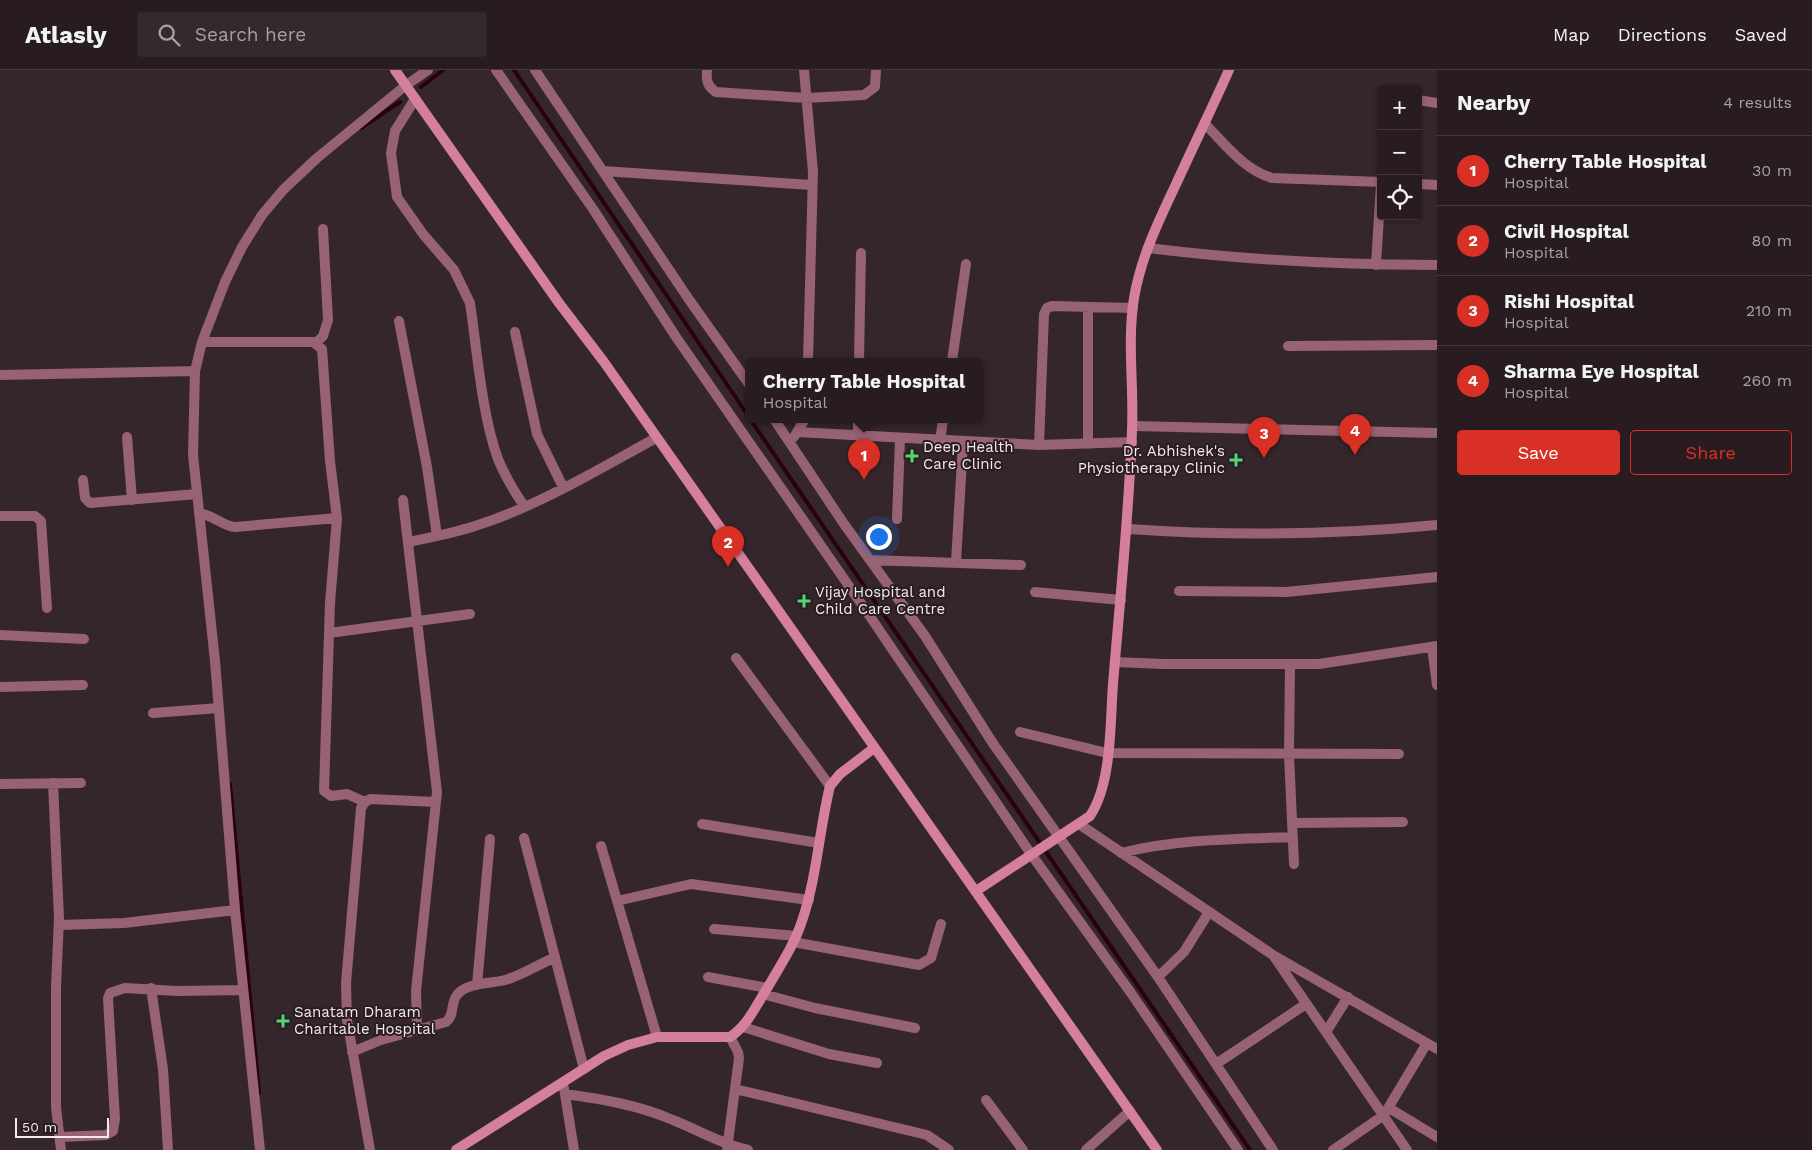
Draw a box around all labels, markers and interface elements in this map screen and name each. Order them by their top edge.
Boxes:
search box [137,12,487,57]
text: Atlasly [25,21,107,49]
icon: search [155,21,183,49]
text: Search here [195,23,306,46]
text: Map [1553,24,1590,45]
text: Directions [1618,24,1707,45]
text: Saved [1735,24,1787,45]
map controls [1377,85,1422,220]
button: + [1377,85,1422,130]
text: Nearby [1457,90,1530,115]
text: 4 results [1723,93,1792,112]
button: − [1377,130,1422,175]
text: Cherry Table Hospital [1504,150,1706,173]
text: 1 [1470,161,1476,180]
text: 30 m [1752,161,1792,180]
text: Hospital [1504,173,1569,192]
button: locate [1377,175,1422,220]
text: Civil Hospital [1504,220,1629,243]
text: 2 [1468,231,1478,250]
text: 80 m [1751,231,1792,250]
text: Hospital [1504,243,1569,262]
text: Rishi Hospital [1504,290,1634,313]
text: 3 [1468,301,1478,320]
text: 210 m [1746,301,1792,320]
text: Hospital [1504,313,1569,332]
popup [745,358,983,423]
text: Sharma Eye Hospital [1504,360,1699,383]
text: Cherry Table Hospital [763,370,965,393]
text: 4 [1468,371,1478,390]
text: 260 m [1742,371,1792,390]
text: Hospital [1504,383,1569,402]
text: Hospital [763,393,827,412]
pin: 4 [1339,414,1371,455]
pin: 3 [1248,417,1280,458]
button: Save [1457,430,1620,475]
button: Share [1630,430,1792,475]
place label: Deep Health Care Clinic [923,438,1014,473]
pin: 1 [848,439,880,480]
place label: Dr. Abhishek's Physiotherapy Clinic [1078,442,1225,477]
marker: Deep Health Care Clinic [905,449,919,463]
marker: Dr. Abhishek's Physiotherapy Clinic [1229,453,1243,467]
your location [866,524,892,550]
pin: 2 [712,526,744,567]
place label: Vijay Hospital and Child Care Centre [815,583,946,618]
marker: Vijay Hospital and Child Care Centre [797,594,811,608]
place label: Sanatam Dharam Charitable Hospital [294,1003,436,1038]
marker: Sanatam Dharam Charitable Hospital [276,1014,290,1028]
scale bar [15,1115,109,1138]
text: 50 m [22,1119,57,1135]

